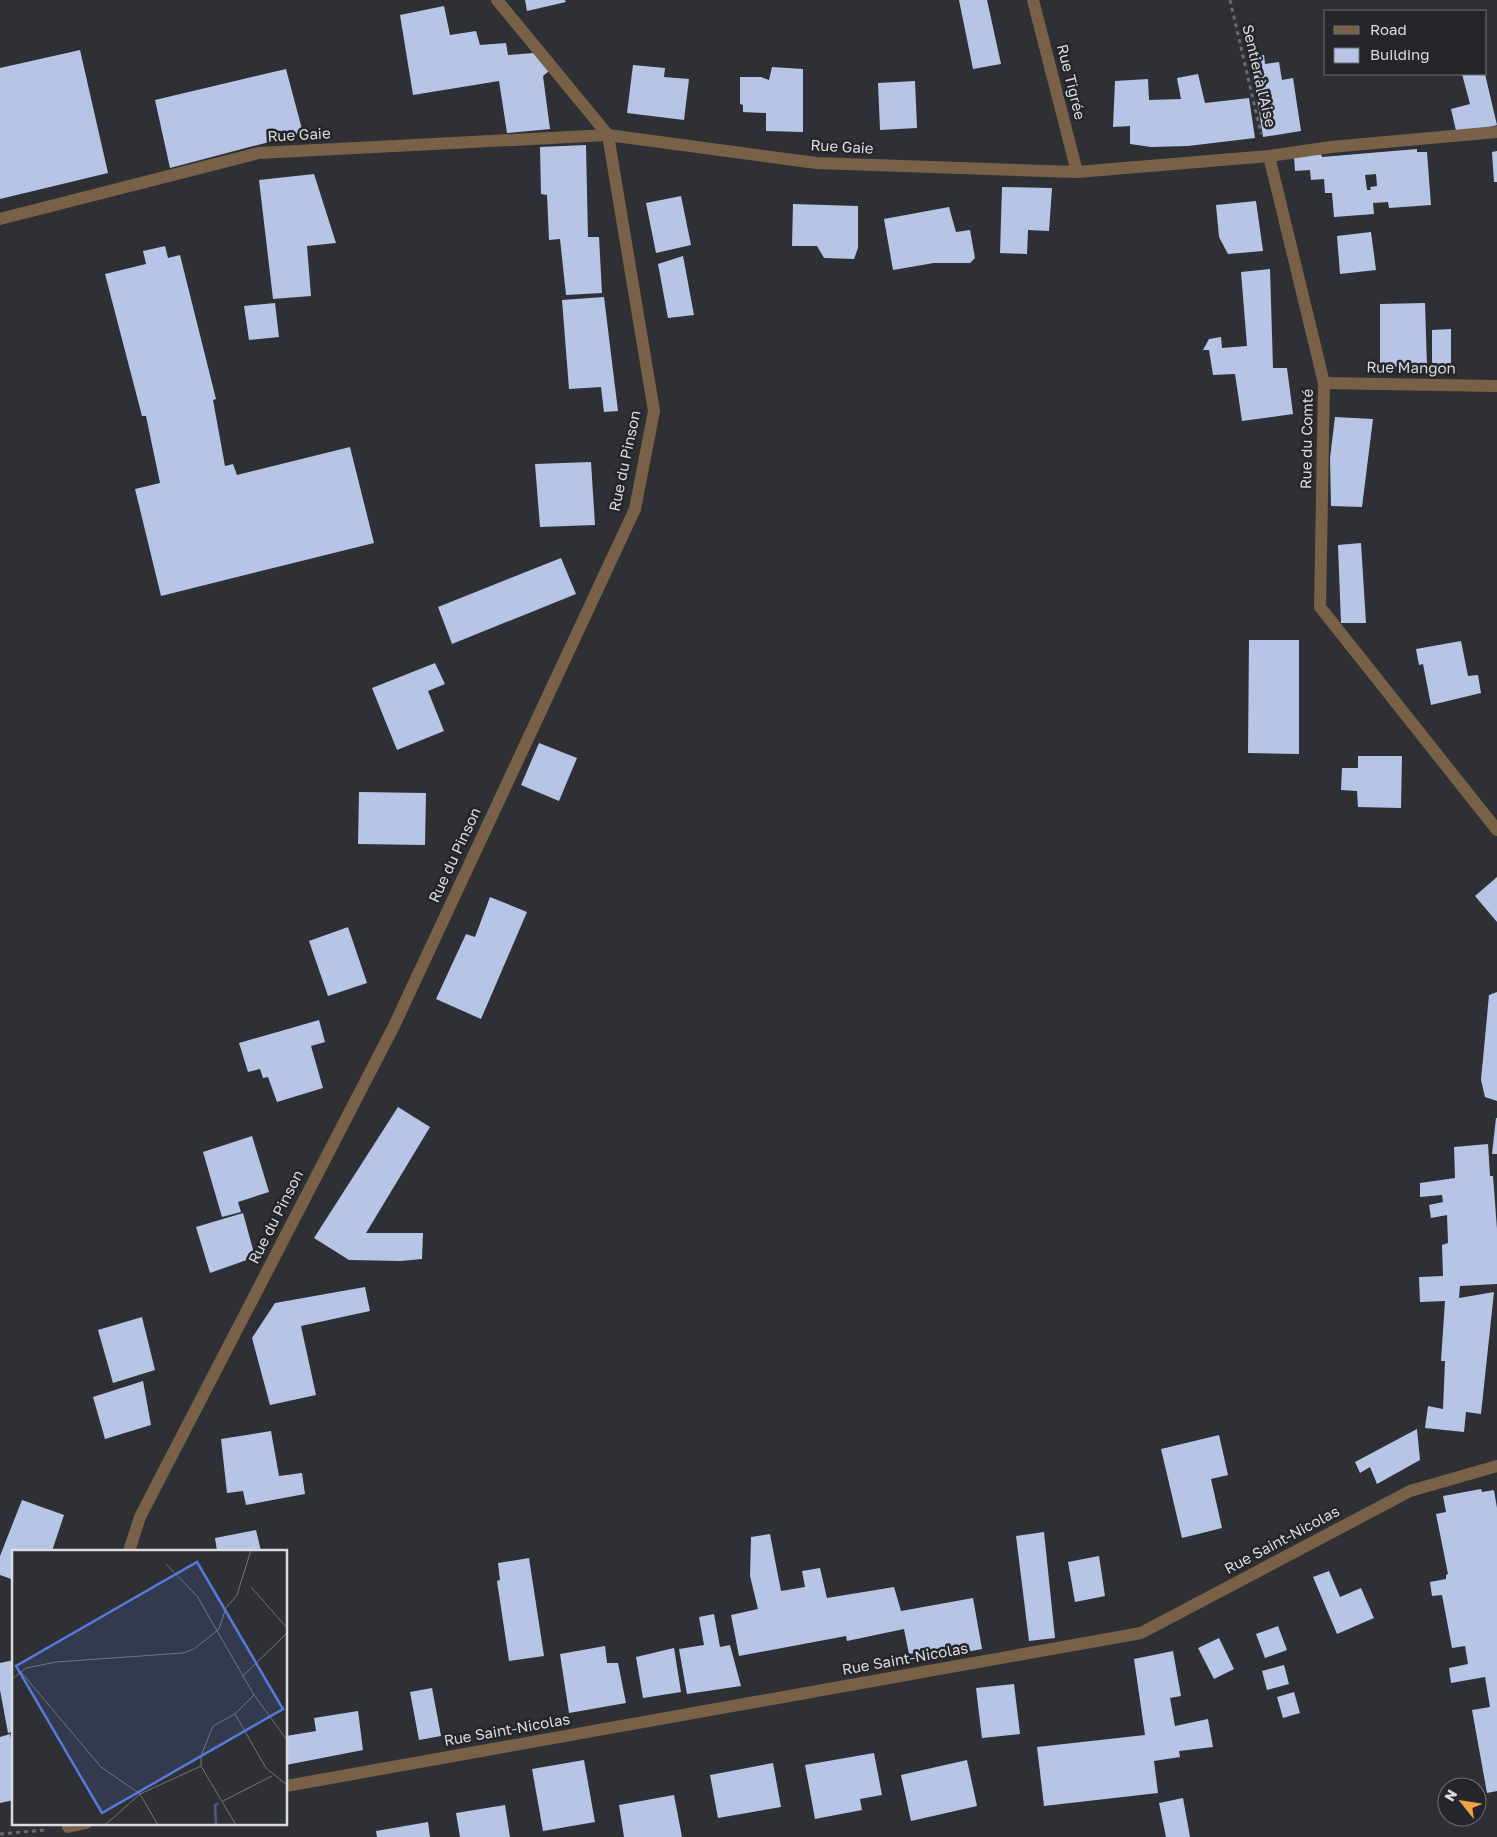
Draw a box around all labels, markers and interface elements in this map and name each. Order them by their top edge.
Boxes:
legend [1324,10,1487,75]
text: Road [1370,20,1407,38]
street label: Sentier à l'Aise [1239,23,1281,129]
street label: Rue Tigrée [1054,42,1090,122]
text: Building [1370,45,1430,63]
street label: Rue Gaie [267,123,331,145]
street label: Rue Gaie [810,135,874,157]
street label: Rue Mangon [1366,357,1456,377]
street label: Rue du Comté [1296,388,1316,489]
street label: Rue du Pinson [605,409,644,513]
street label: Rue du Pinson [424,804,484,905]
street label: Rue du Pinson [244,1167,306,1266]
street label: Rue Saint-Nicolas [1221,1501,1342,1577]
inset map [12,1550,288,1824]
street label: Rue Saint-Nicolas [840,1638,969,1678]
street label: Rue Saint-Nicolas [442,1709,571,1749]
north arrow [1437,1777,1487,1827]
text: N [1440,1786,1460,1804]

